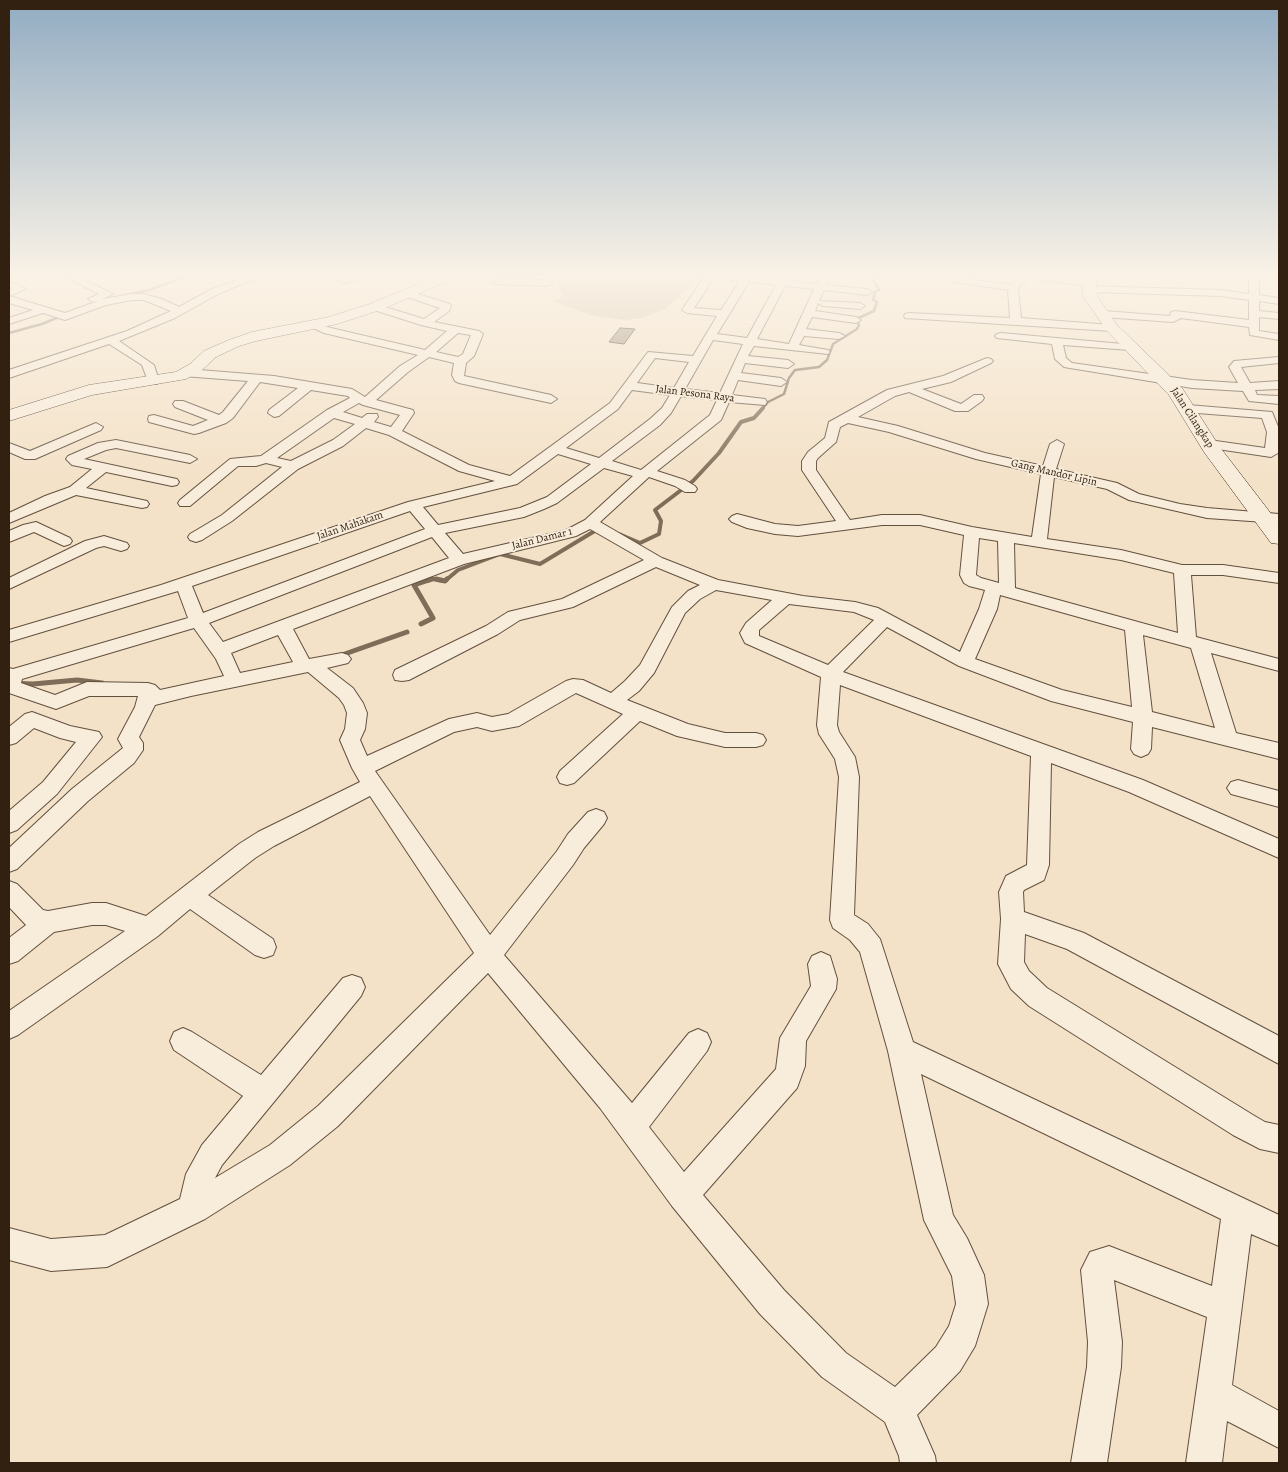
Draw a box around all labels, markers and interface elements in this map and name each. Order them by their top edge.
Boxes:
street label: Jalan Pesona Raya [655,383,735,405]
street label: Jalan Cilangkap [1167,385,1217,451]
street label: Gang Mandor Lipin [1010,457,1098,489]
street label: Jalan Mahakam [315,508,385,544]
street label: Jalan Damar 1 [510,525,574,553]

